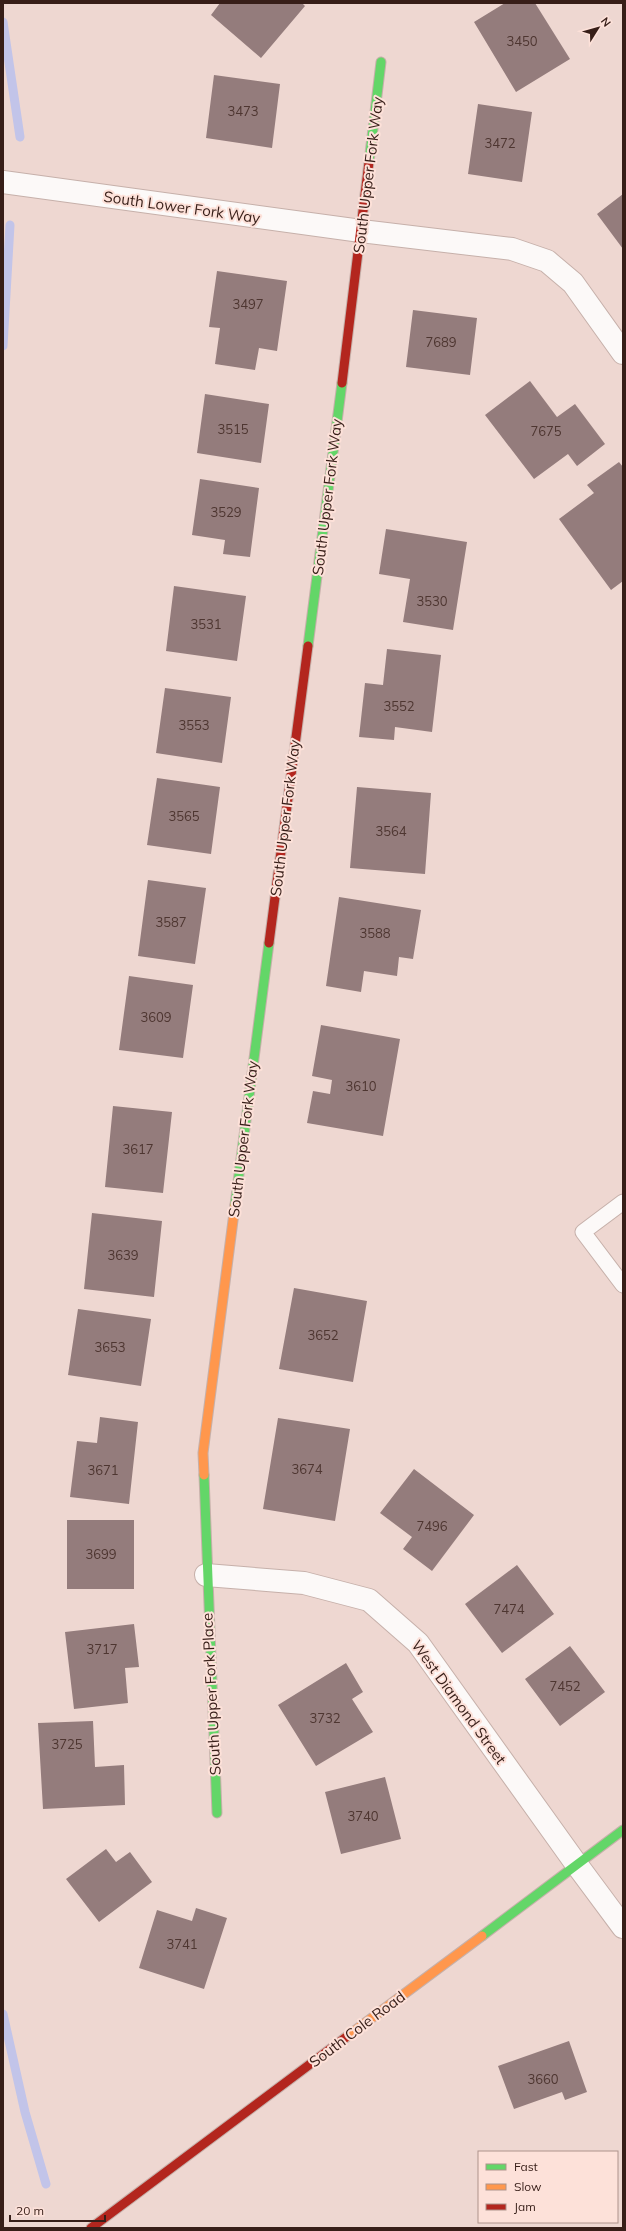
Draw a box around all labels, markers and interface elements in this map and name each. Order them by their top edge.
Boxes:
north arrow [578,8,618,48]
text: N [598,14,614,30]
house number: 3450 [506,33,538,49]
street label: South Upper Fork Way [349,96,387,254]
house number: 3473 [227,103,259,119]
house number: 3472 [484,135,516,151]
street label: South Lower Fork Way [102,187,262,227]
house number: 3497 [232,296,264,312]
house number: 7689 [425,334,457,350]
street label: South Upper Fork Way [308,418,346,576]
house number: 3515 [217,421,249,437]
house number: 7675 [530,423,562,439]
house number: 3529 [210,504,242,520]
house number: 3530 [416,593,448,609]
house number: 3531 [190,616,222,632]
house number: 3552 [383,698,415,714]
house number: 3553 [178,717,210,733]
street label: South Upper Fork Way [266,739,304,897]
house number: 3565 [168,808,200,824]
house number: 3564 [375,823,407,839]
house number: 3587 [155,914,187,930]
house number: 3588 [359,925,391,941]
house number: 3609 [140,1009,172,1025]
street label: South Upper Fork Way [224,1060,262,1218]
house number: 3610 [345,1078,377,1094]
house number: 3617 [122,1141,154,1157]
house number: 3639 [107,1247,139,1263]
house number: 3652 [307,1327,339,1343]
house number: 3653 [94,1339,126,1355]
house number: 3674 [291,1461,323,1477]
house number: 3671 [87,1462,119,1478]
house number: 7496 [416,1518,448,1534]
house number: 3699 [85,1546,117,1562]
house number: 7474 [493,1601,525,1617]
street label: South Upper Fork Place [197,1612,225,1776]
street label: West Diamond Street [407,1636,511,1768]
house number: 3717 [86,1641,118,1657]
house number: 7452 [549,1678,581,1694]
house number: 3732 [309,1710,341,1726]
house number: 3725 [51,1736,83,1752]
house number: 3740 [347,1808,379,1824]
house number: 3741 [166,1936,198,1952]
street label: South Cole Road [305,1987,409,2071]
house number: 3660 [527,2071,559,2087]
legend [478,2151,618,2223]
text: Fast [514,2159,538,2174]
text: Slow [514,2179,542,2194]
scale bar [10,2197,105,2223]
text: Jam [514,2199,536,2214]
text: 20 m [16,2203,44,2218]

